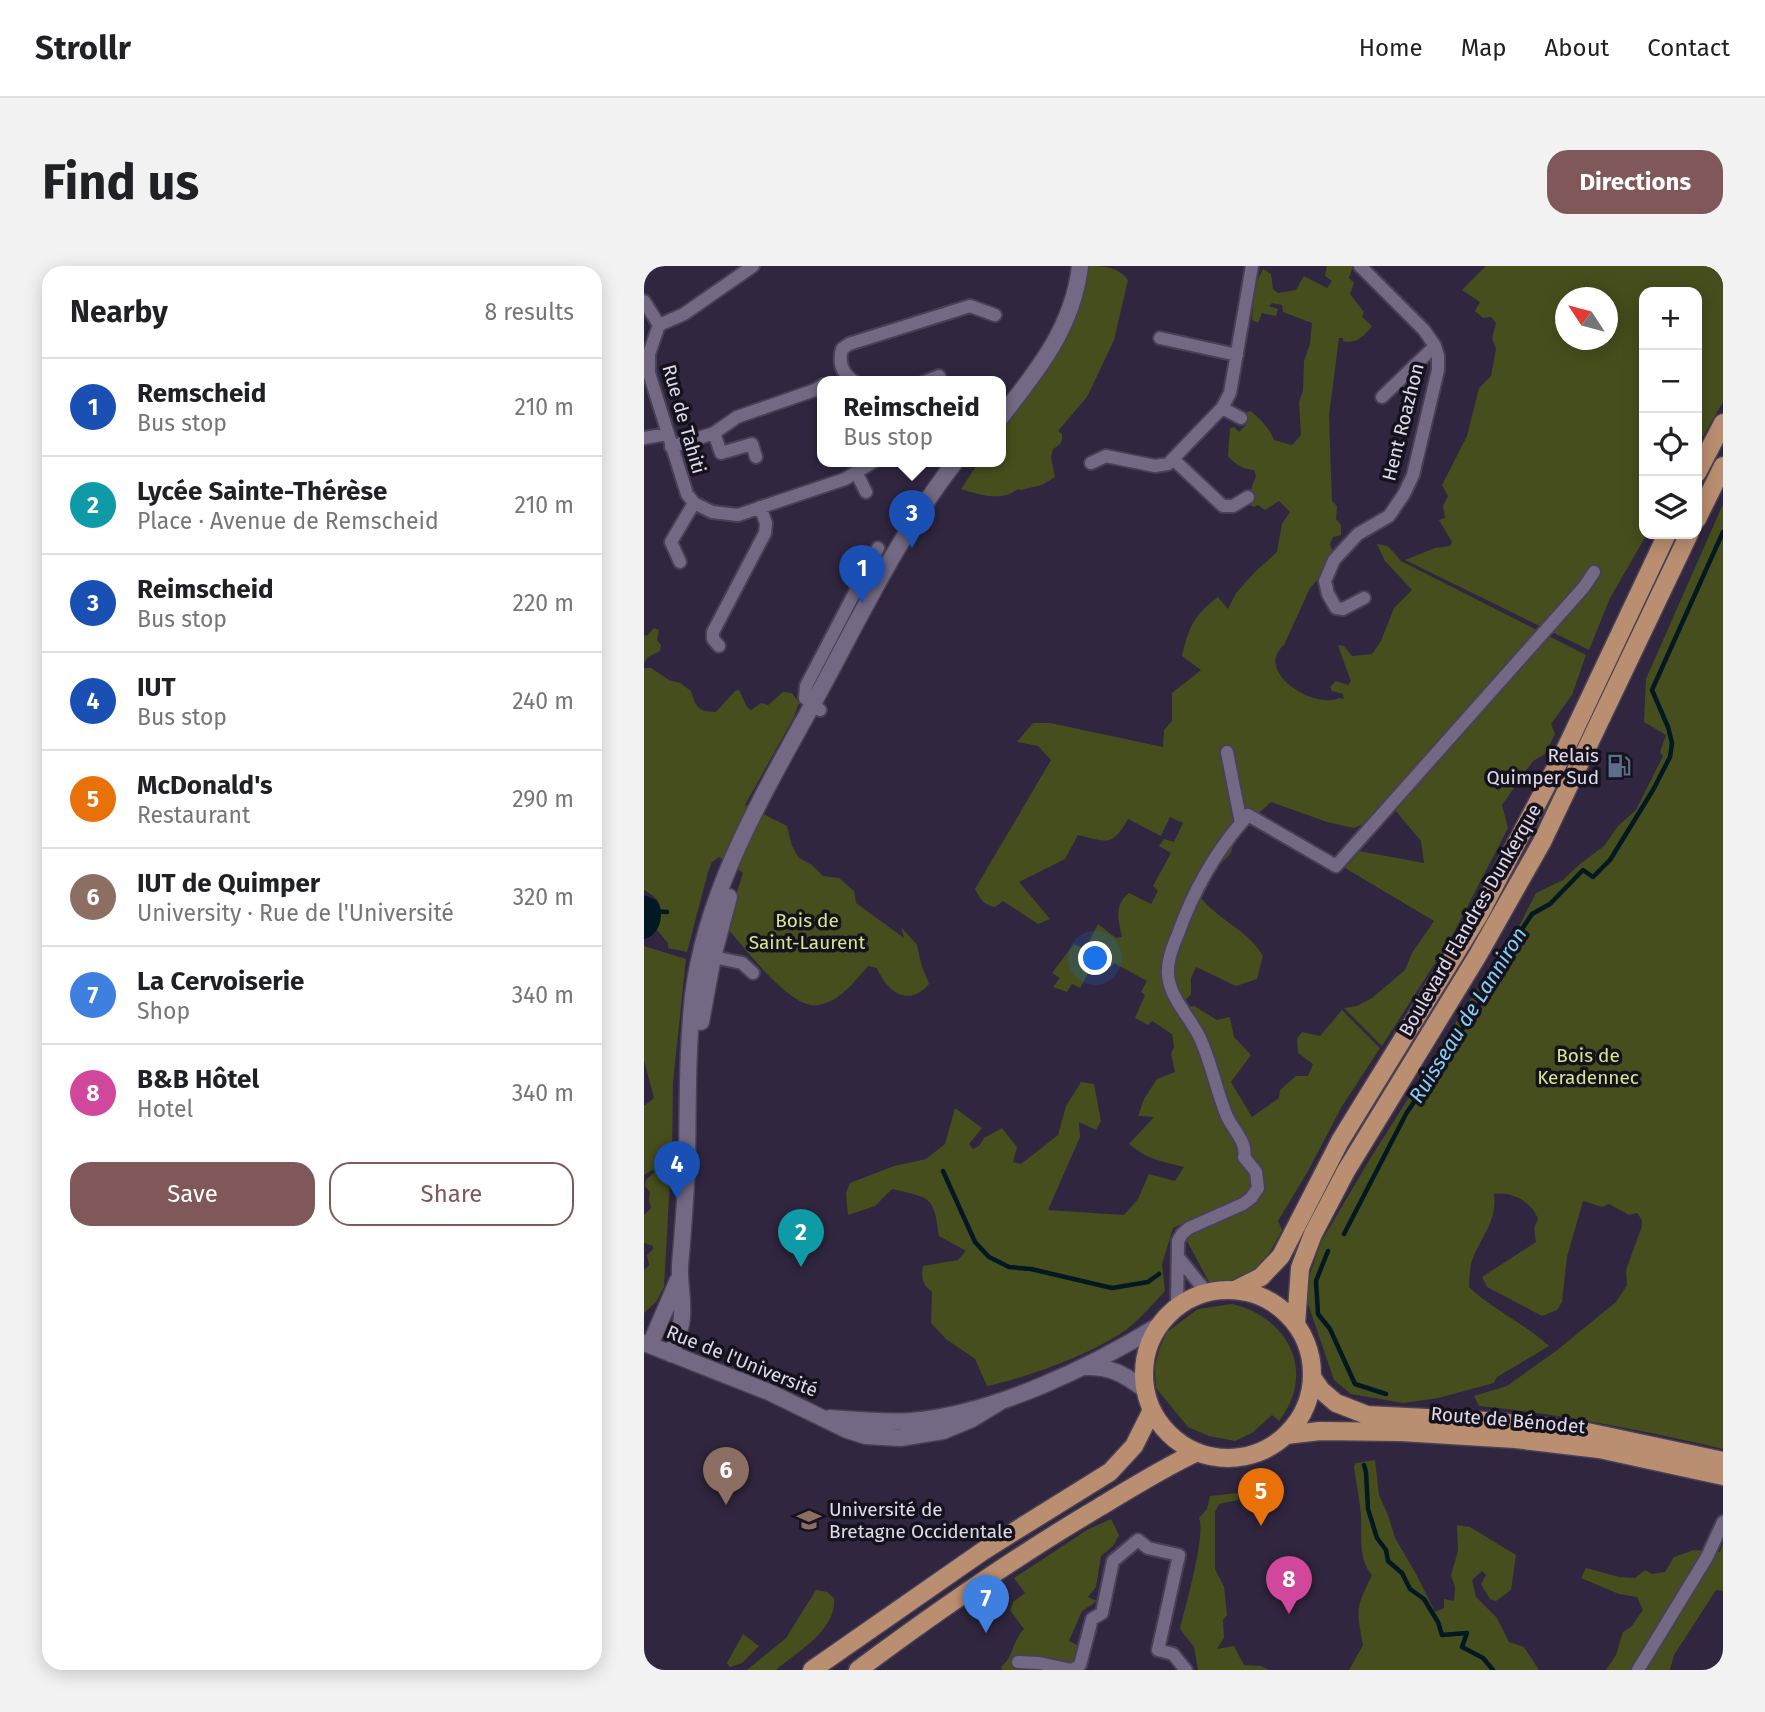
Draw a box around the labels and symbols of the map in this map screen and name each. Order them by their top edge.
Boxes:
north arrow [1555,287,1618,350]
street label: Hent Roazhon [1377,361,1429,483]
street label: Rue de Tahiti [657,362,711,476]
pin: 3 [889,490,935,548]
pin: 1 [839,545,885,603]
place label: Relais Quimper Sud [1486,744,1599,789]
fuel station icon: Relais Quimper Sud [1605,752,1633,780]
street label: Boulevard Flandres Dunkerque [1394,800,1546,1040]
park label: Bois de Saint-Laurent [749,909,865,954]
water label: Ruisseau de Lanniron [1403,922,1533,1108]
your location [1078,941,1112,975]
park label: Bois de Keradennec [1537,1044,1639,1089]
pin: 4 [654,1141,700,1199]
pin: 2 [778,1209,824,1267]
street label: Rue de l'Université [663,1320,821,1402]
street label: Route de Bénodet [1430,1402,1586,1438]
pin: 6 [703,1447,749,1505]
pin: 5 [1238,1468,1284,1526]
place label: Université de Bretagne Occidentale [829,1498,1013,1543]
school or university icon: Université de Bretagne Occidentale [795,1506,823,1534]
pin: 8 [1266,1556,1312,1614]
pin: 7 [963,1575,1009,1633]

